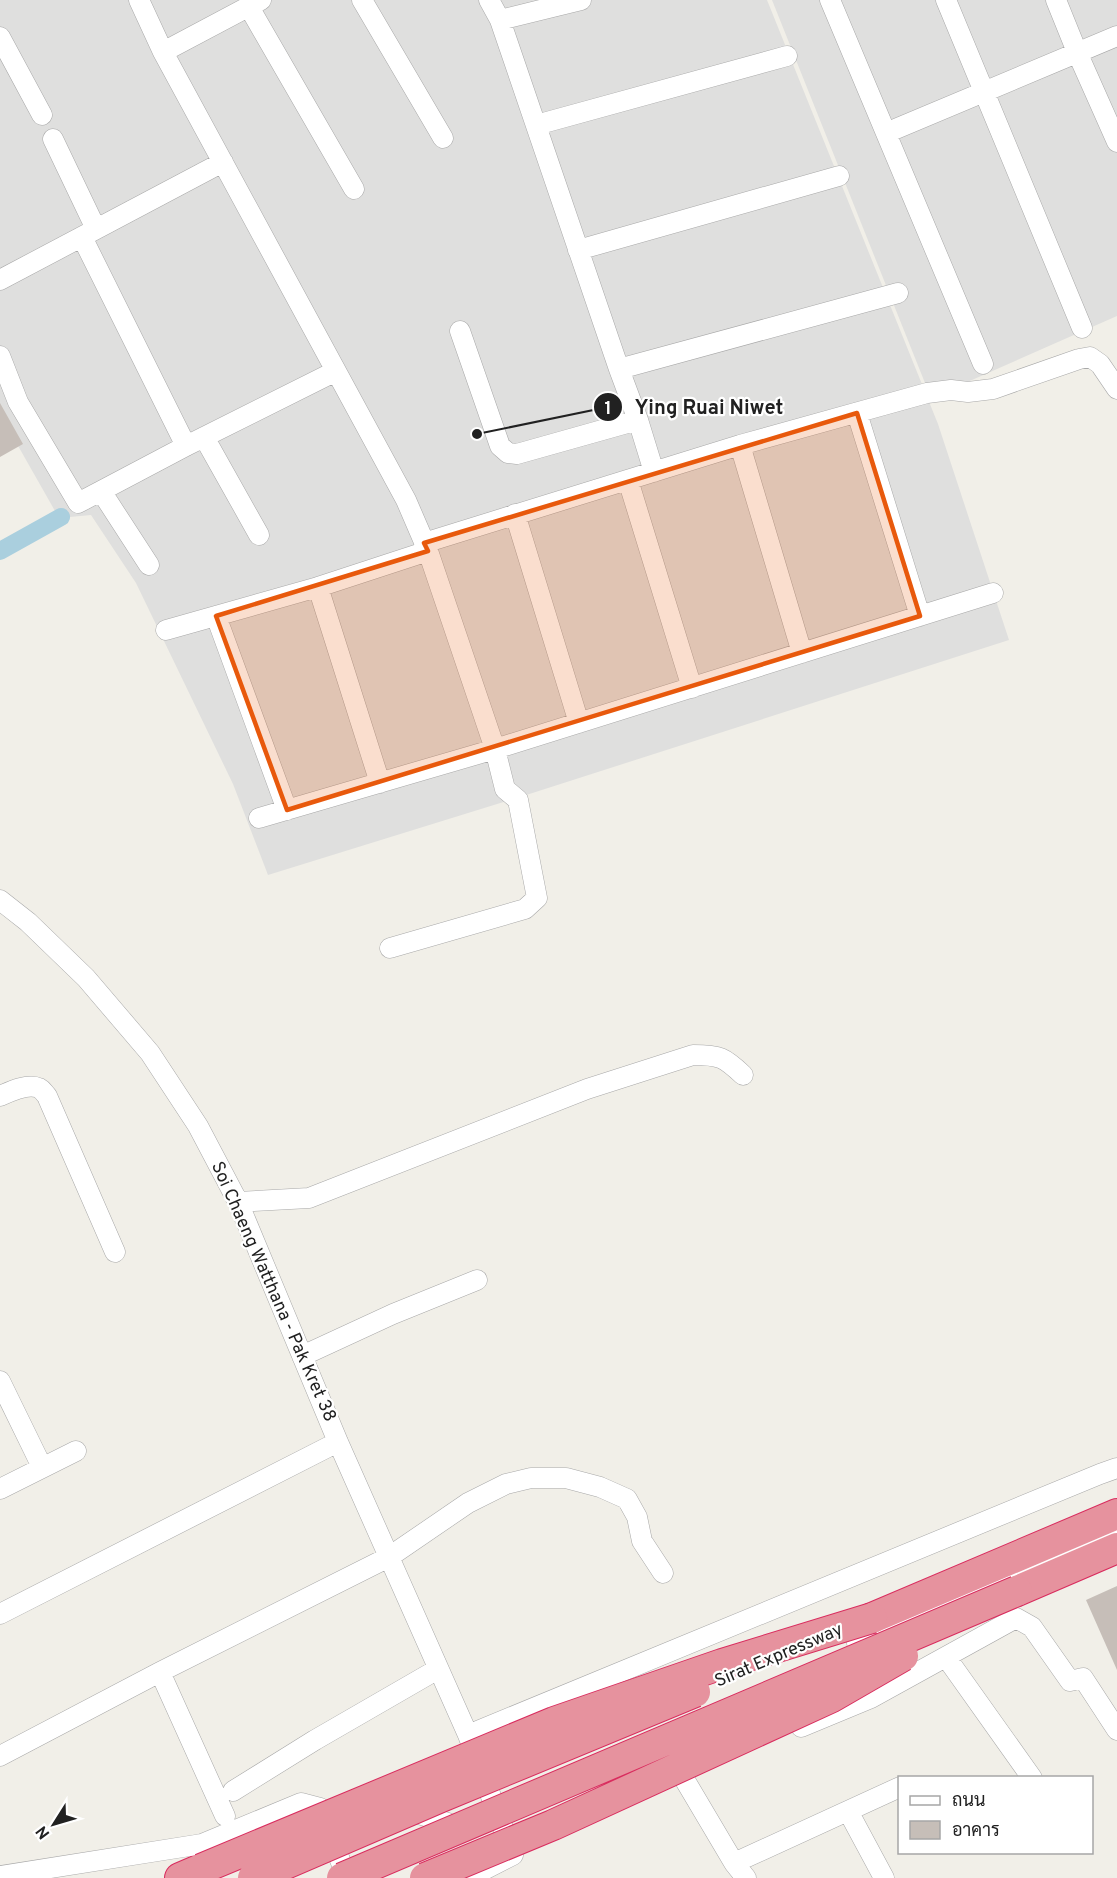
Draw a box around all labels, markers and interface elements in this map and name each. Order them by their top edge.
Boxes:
callout: Ying Ruai Niwet [593,388,796,426]
text: Ying Ruai Niwet [635,396,783,422]
text: 1 [604,398,612,421]
street label: Soi Chaeng Watthana - Pak Kret 38 [205,1158,341,1426]
street label: Sirat Expressway [711,1619,847,1693]
legend [898,1776,1093,1854]
text: ถนน [952,1790,985,1813]
north arrow [24,1794,84,1854]
text: อาคาร [952,1820,1000,1843]
text: N [32,1821,55,1842]

